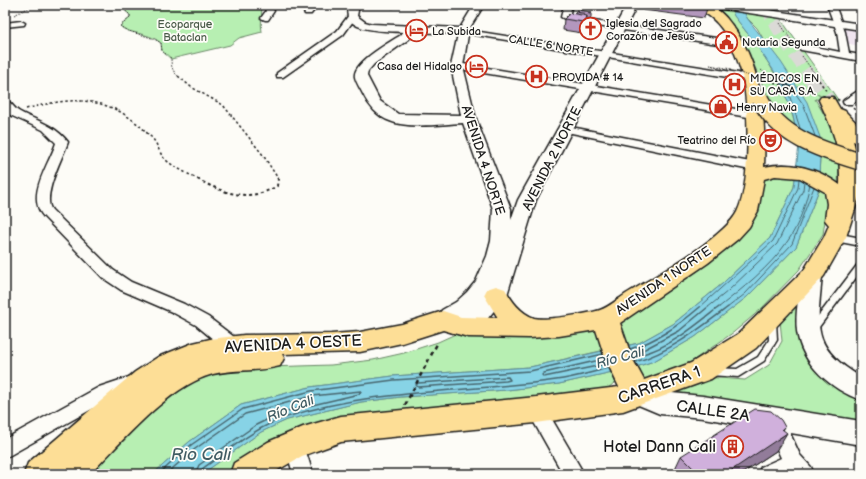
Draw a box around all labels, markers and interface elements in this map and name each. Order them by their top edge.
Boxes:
church icon: Iglesia del Sagrado Corazón de Jesús [578,16,604,42]
place label: Iglesia del Sagrado Corazón de Jesús [606,17,702,43]
park label: Ecoparque Bataclan [158,18,213,44]
hotel icon: La Subida [403,18,429,44]
place label: La Subida [432,25,481,38]
public building icon: Notaria Segunda [714,29,740,55]
street label: CALLE 6 NORTE [508,32,594,59]
place label: Notaria Segunda [742,36,826,49]
hotel icon: Casa del Hidalgo [464,53,490,79]
place label: Casa del Hidalgo [377,60,462,73]
hospital icon: PROVIDA # 14 [523,64,549,90]
place label: PROVIDA # 14 [552,71,624,84]
hospital icon: MÉDICOS EN SU CASA S.A. [721,71,747,97]
place label: MÉDICOS EN SU CASA S.A. [750,71,819,98]
shop icon: Henry Navia [707,94,733,120]
place label: Henry Navia [736,101,797,114]
street label: AVENIDA 4 NORTE [458,103,508,218]
street label: AVENIDA 2 NORTE [519,104,585,213]
theatre icon: Teatrino del Río [758,127,784,153]
place label: Teatrino del Río [678,134,756,147]
street label: AVENIDA 1 NORTE [613,243,715,319]
street label: AVENIDA 4 OESTE [224,331,362,358]
water label: Río Cali [594,343,647,372]
street label: CARRERA 1 [616,362,703,408]
water label: Río Cali [264,391,317,426]
street label: CALLE 2A [675,397,751,426]
building icon: Hotel Dann Cali [719,433,745,459]
place label: Hotel Dann Cali [603,438,716,457]
water label: Rio Cali [171,445,232,465]

